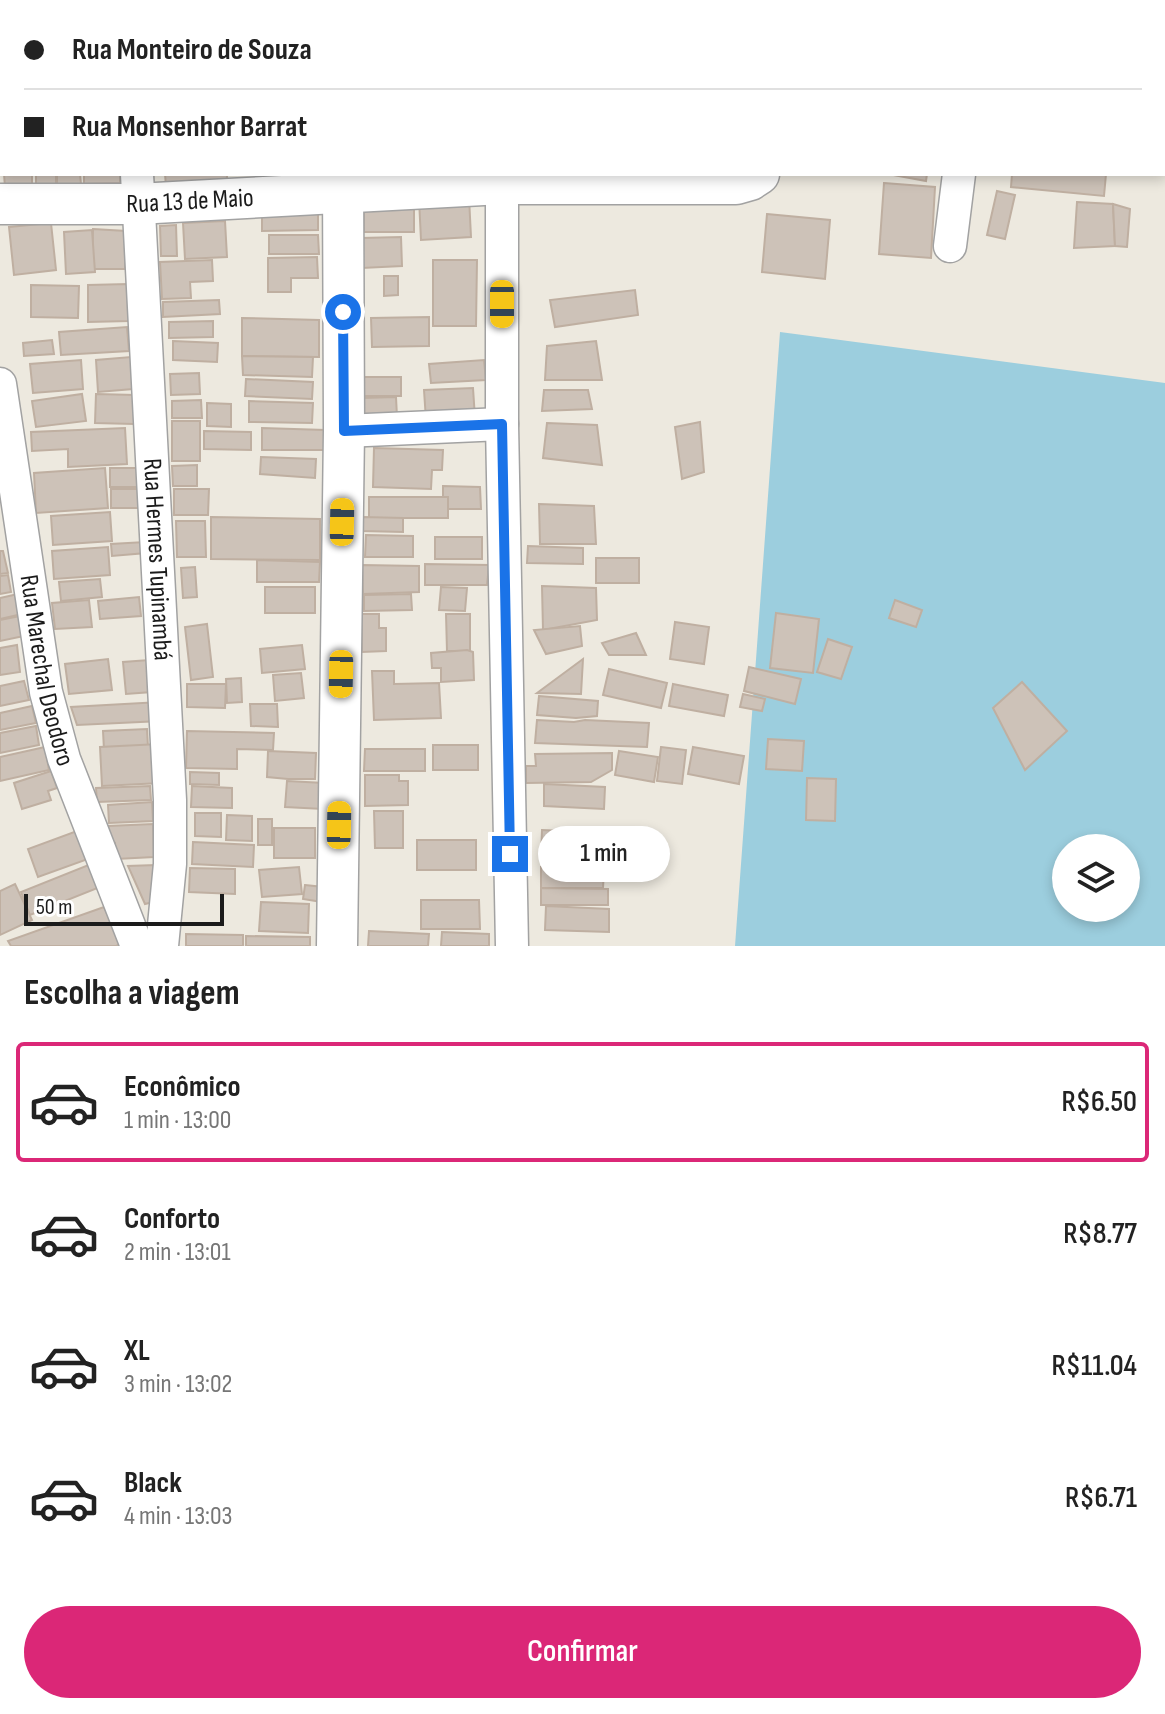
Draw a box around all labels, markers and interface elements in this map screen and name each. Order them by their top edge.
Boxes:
text: Rua Monteiro de Souza [72,32,312,68]
text: Rua Monsenhor Barrat [72,109,307,145]
street label: Rua 13 de Maio [126,182,255,220]
car [490,280,514,328]
route start [325,294,361,330]
street label: Rua Hermes Tupinambá [137,457,178,661]
car [330,498,354,546]
street label: Rua Marechal Deodoro [13,573,81,770]
car [329,650,353,698]
car [327,801,351,849]
callout: 1 min [538,826,670,882]
map controls [1052,834,1140,922]
button: layers [1052,834,1140,922]
route end [492,836,528,872]
text: 1 min [580,838,628,869]
scale bar [24,890,224,926]
text: 50 m [36,894,72,921]
text: Escolha a viagem [24,972,240,1015]
icon: car [28,1066,100,1138]
text: Econômico [124,1069,241,1105]
text: R$6.50 [1061,1084,1137,1120]
text: 1 min · 13:00 [124,1105,231,1136]
icon: car [28,1198,100,1270]
text: Conforto [124,1201,220,1237]
text: R$8.77 [1063,1216,1137,1252]
text: 2 min · 13:01 [124,1237,231,1268]
icon: car [28,1330,100,1402]
text: XL [124,1333,150,1369]
text: R$11.04 [1051,1348,1137,1384]
text: 3 min · 13:02 [124,1369,232,1400]
icon: car [28,1462,100,1534]
text: Black [124,1465,182,1501]
text: R$6.71 [1065,1480,1137,1516]
text: 4 min · 13:03 [124,1501,232,1532]
button: Confirmar [24,1606,1141,1698]

